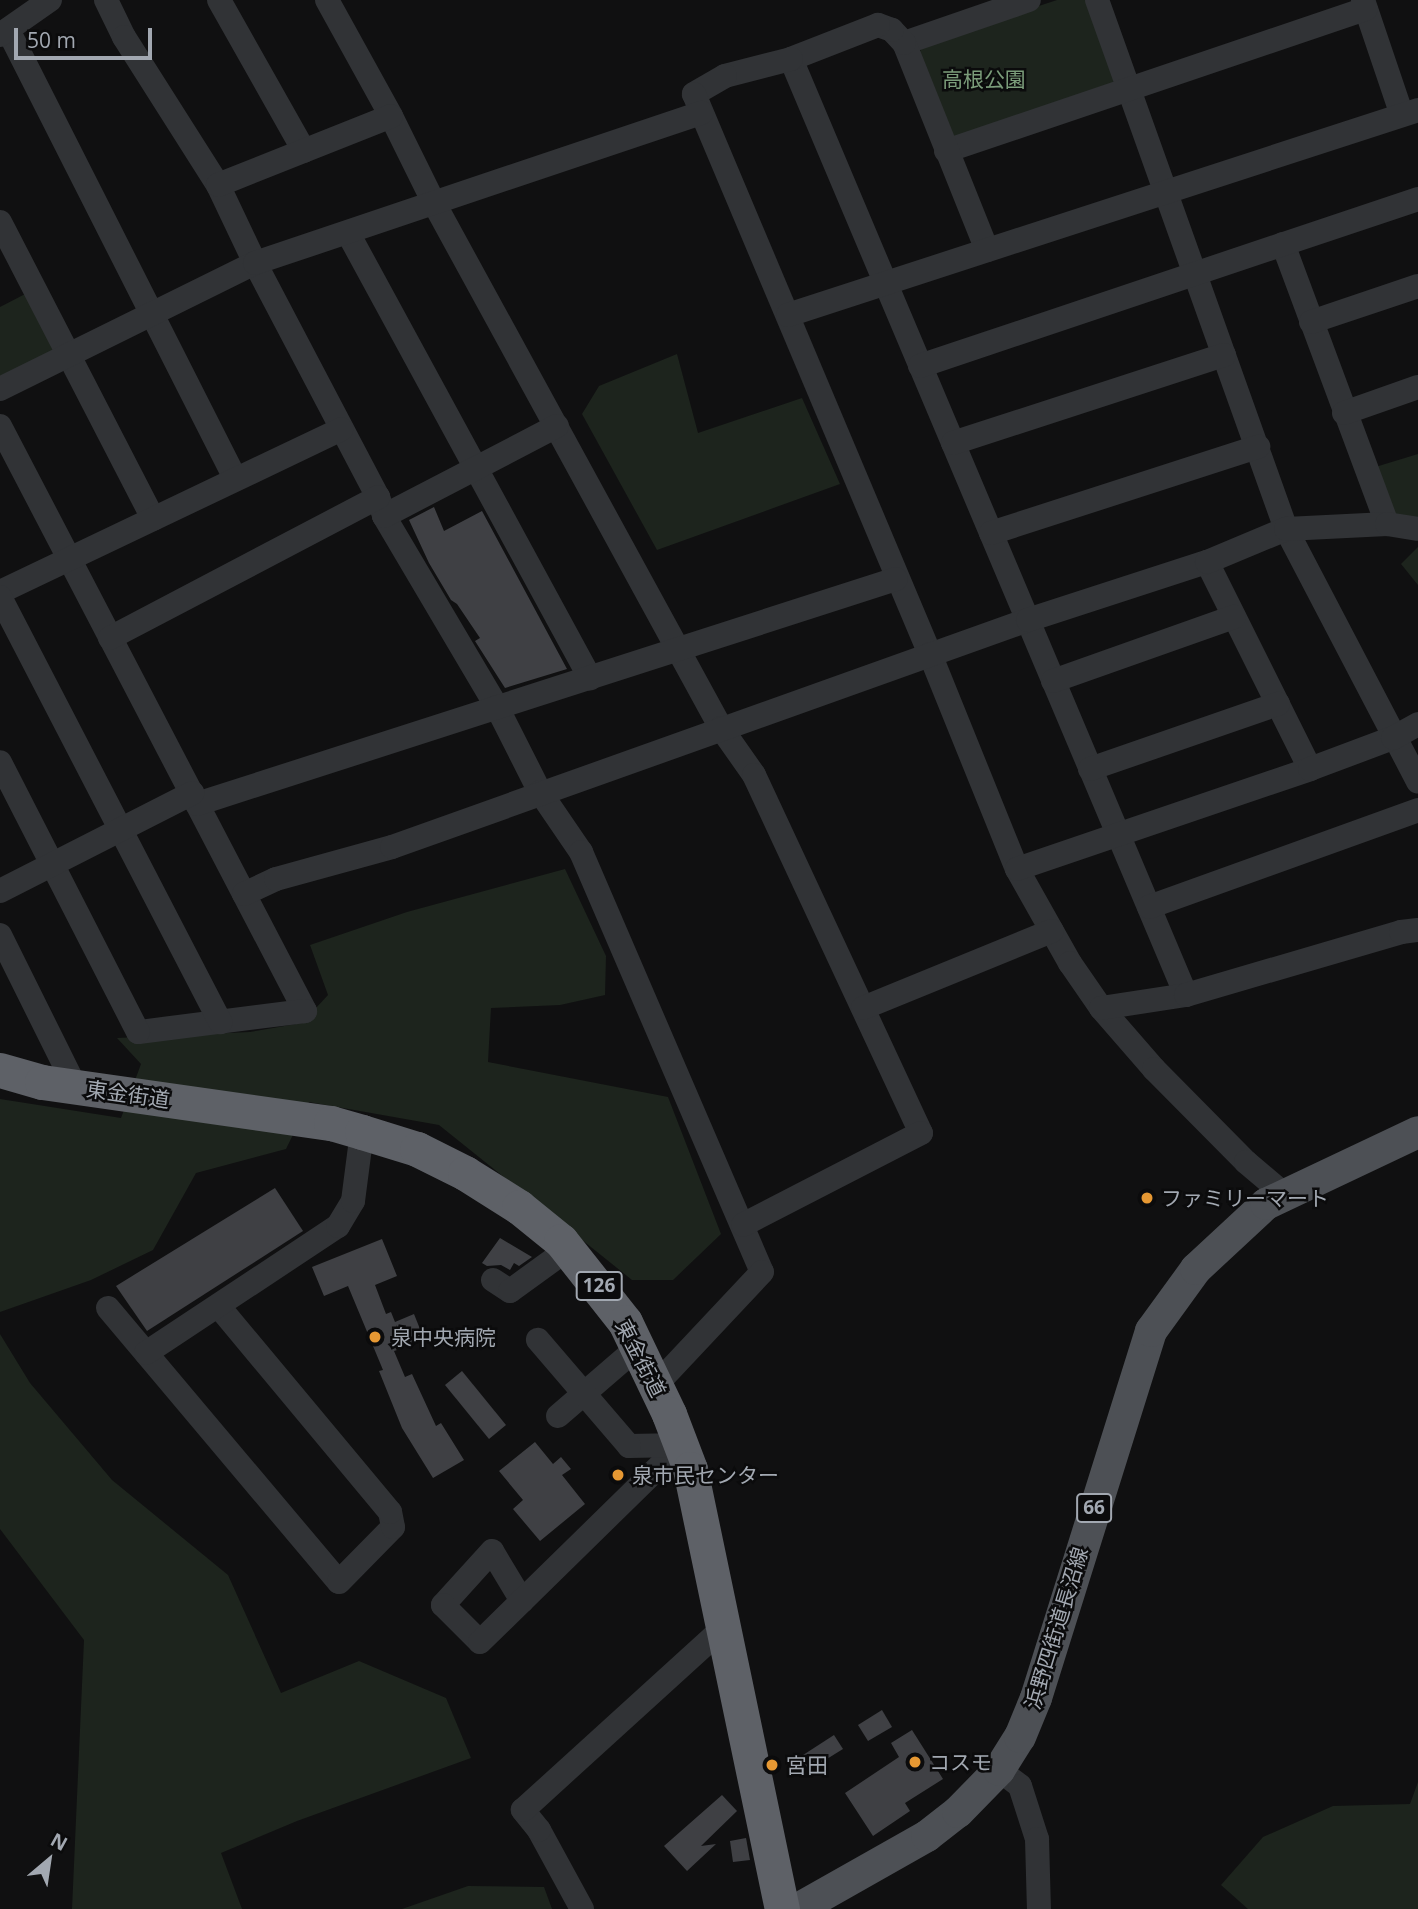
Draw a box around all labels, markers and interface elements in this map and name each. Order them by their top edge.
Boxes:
scale bar [18,14,156,58]
text: 50 m [27,26,76,54]
park label: 高根公園 [942,66,1026,92]
street label: 東金街道 [85,1076,171,1112]
place label: ファミリーマート [1161,1185,1329,1211]
marker: ファミリーマート [1139,1190,1155,1206]
road number: 126 [574,1270,624,1302]
street label: 東金街道 [611,1315,671,1401]
place label: 泉中央病院 [391,1324,496,1350]
marker: 泉中央病院 [365,1327,385,1347]
place label: 泉市民センター [632,1462,779,1488]
marker: 泉市民センター [610,1467,626,1483]
road number: 66 [1075,1492,1113,1524]
street label: 浜野四街道長沼線 [1019,1544,1093,1712]
place label: コスモ [929,1749,992,1775]
place label: 宮田 [786,1752,828,1778]
marker: コスモ [907,1754,923,1770]
marker: 宮田 [764,1757,780,1773]
north arrow [14,1825,84,1895]
text: N [46,1827,72,1857]

